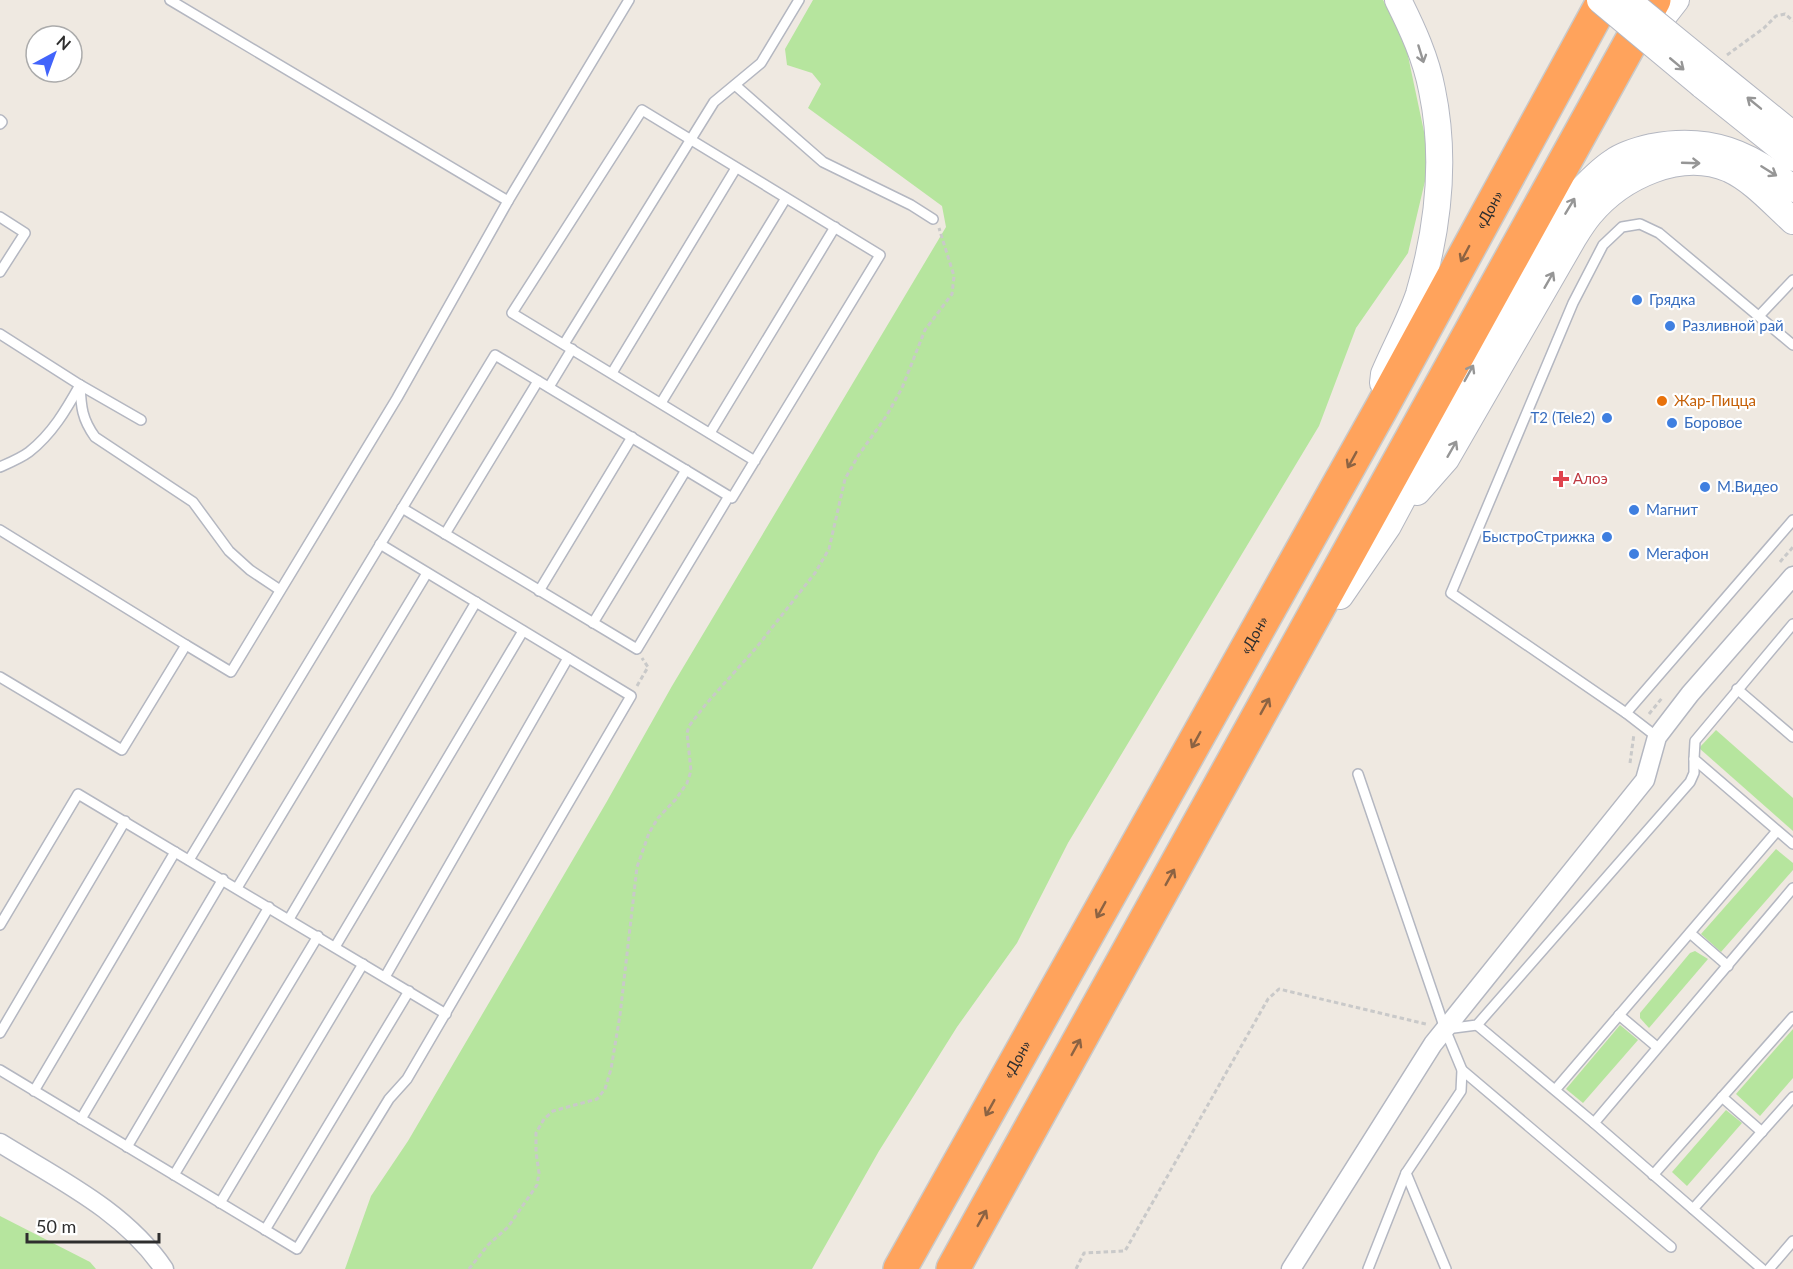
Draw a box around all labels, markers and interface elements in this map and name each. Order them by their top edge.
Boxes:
north arrow [24,24,84,84]
text: N [53,31,75,54]
one-way arrow [1416,44,1427,63]
one-way arrow [1669,57,1684,71]
one-way arrow [1746,97,1762,110]
one-way arrow [1681,157,1701,168]
one-way arrow [1760,165,1777,177]
street label: «Дон» [1471,187,1506,232]
one-way arrow [1564,198,1576,215]
one-way arrow [1459,245,1471,262]
one-way arrow [1543,272,1555,289]
place label: Грядка [1649,290,1696,308]
marker: Грядка [1630,293,1644,307]
place label: Разливной рай [1682,316,1784,334]
marker: Разливной рай [1663,319,1677,333]
one-way arrow [1463,365,1475,382]
place label: Жар-Пицца [1674,391,1756,409]
marker: Жар-Пицца [1655,394,1669,408]
place label: T2 (Tele2) [1530,408,1595,426]
marker: T2 (Tele2) [1600,411,1614,425]
place label: Боровое [1684,413,1743,431]
marker: Боровое [1665,416,1679,430]
one-way arrow [1446,441,1458,458]
one-way arrow [1346,451,1358,468]
place label: Алоэ [1573,469,1608,487]
marker: Алоэ [1554,472,1568,486]
place label: М.Видео [1717,477,1778,495]
marker: М.Видео [1698,480,1712,494]
place label: Магнит [1646,500,1698,518]
marker: Магнит [1627,503,1641,517]
place label: БыстроСтрижка [1482,527,1595,545]
marker: БыстроСтрижка [1600,530,1614,544]
place label: Мегафон [1646,544,1709,562]
marker: Мегафон [1627,547,1641,561]
street label: «Дон» [1236,613,1271,657]
one-way arrow [1259,698,1271,715]
one-way arrow [1190,731,1202,748]
one-way arrow [1165,868,1177,885]
one-way arrow [1095,901,1106,919]
street label: «Дон» [998,1037,1034,1081]
one-way arrow [1070,1039,1082,1056]
one-way arrow [984,1099,996,1116]
scale bar [27,1206,159,1244]
one-way arrow [976,1210,988,1227]
text: 50 m [36,1215,76,1237]

